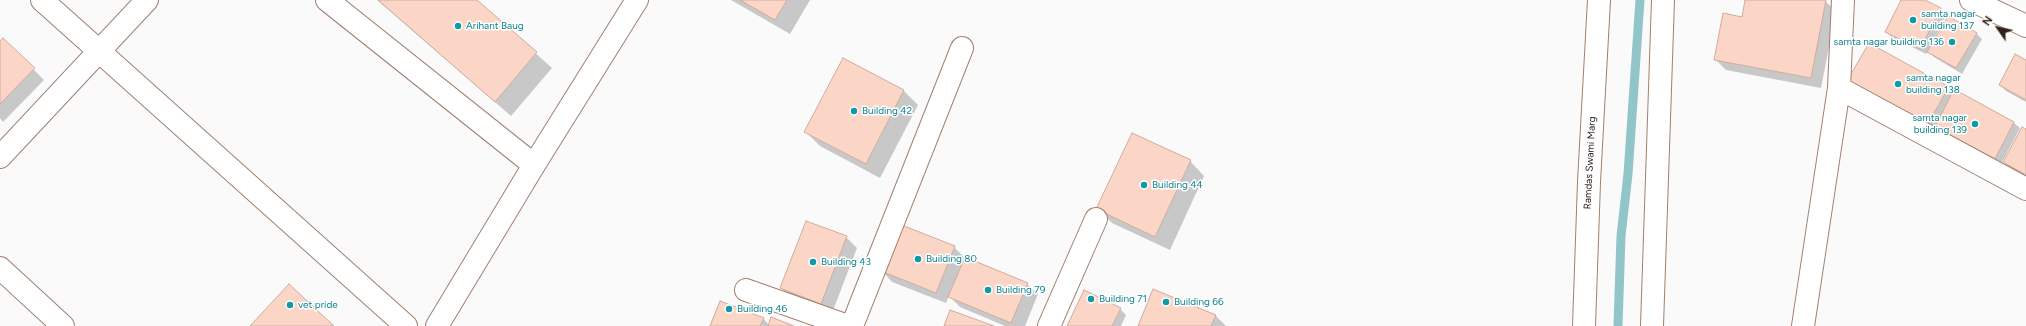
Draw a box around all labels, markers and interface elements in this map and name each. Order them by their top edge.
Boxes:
place label: samta nagar building 137 [1921,8,1976,32]
north arrow [1978,8,2018,48]
text: N [1980,14,1995,28]
marker: samta nagar building 137 [1908,15,1918,25]
place label: Arihant Baug [466,20,524,32]
marker: Arihant Baug [453,21,463,31]
place label: samta nagar building 136 [1834,36,1944,48]
marker: samta nagar building 136 [1947,37,1957,47]
place label: samta nagar building 138 [1906,72,1961,96]
marker: samta nagar building 138 [1893,79,1903,89]
place label: Building 42 [862,105,912,117]
marker: Building 42 [849,106,859,116]
place label: samta nagar building 139 [1912,112,1967,136]
street label: Ramdas Swami Marg [1582,116,1598,210]
marker: samta nagar building 139 [1970,119,1980,129]
place label: Building 44 [1152,179,1203,191]
marker: Building 44 [1139,180,1149,190]
place label: Building 80 [926,253,977,265]
marker: Building 80 [913,254,923,264]
place label: Building 43 [821,256,871,268]
marker: Building 43 [808,257,818,267]
place label: Building 79 [996,284,1045,296]
marker: Building 79 [983,285,993,295]
place label: Building 71 [1099,293,1147,305]
marker: Building 71 [1086,294,1096,304]
place label: Building 66 [1174,296,1224,308]
marker: Building 66 [1161,297,1171,307]
place label: vet pride [298,299,338,311]
marker: vet pride [285,300,295,310]
place label: Building 46 [737,303,787,315]
marker: Building 46 [724,304,734,314]

